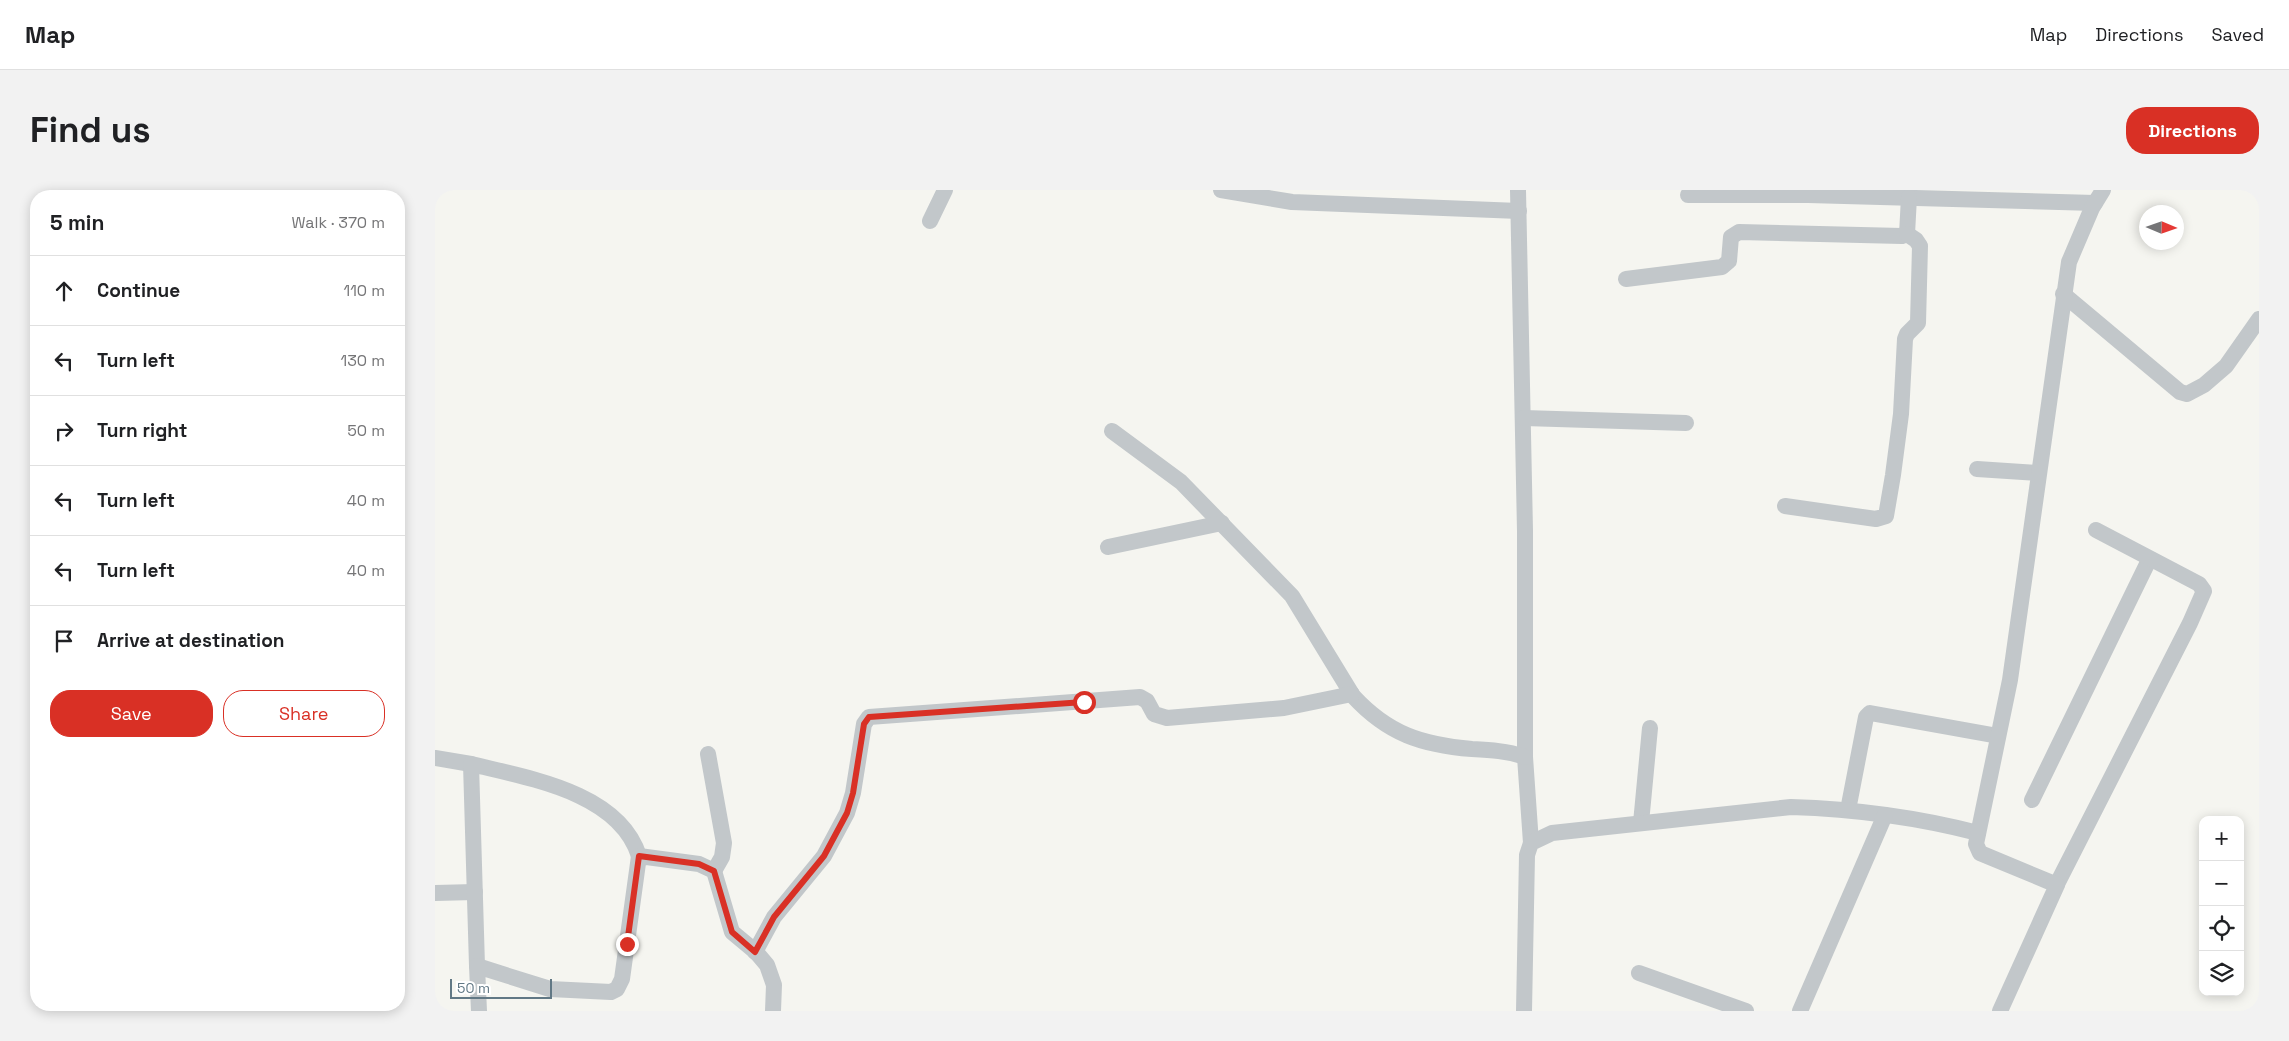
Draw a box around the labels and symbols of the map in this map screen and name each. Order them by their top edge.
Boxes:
north arrow [2139,205,2184,250]
route start [1073,691,1096,714]
route end [616,933,639,956]
scale bar [450,976,553,999]

